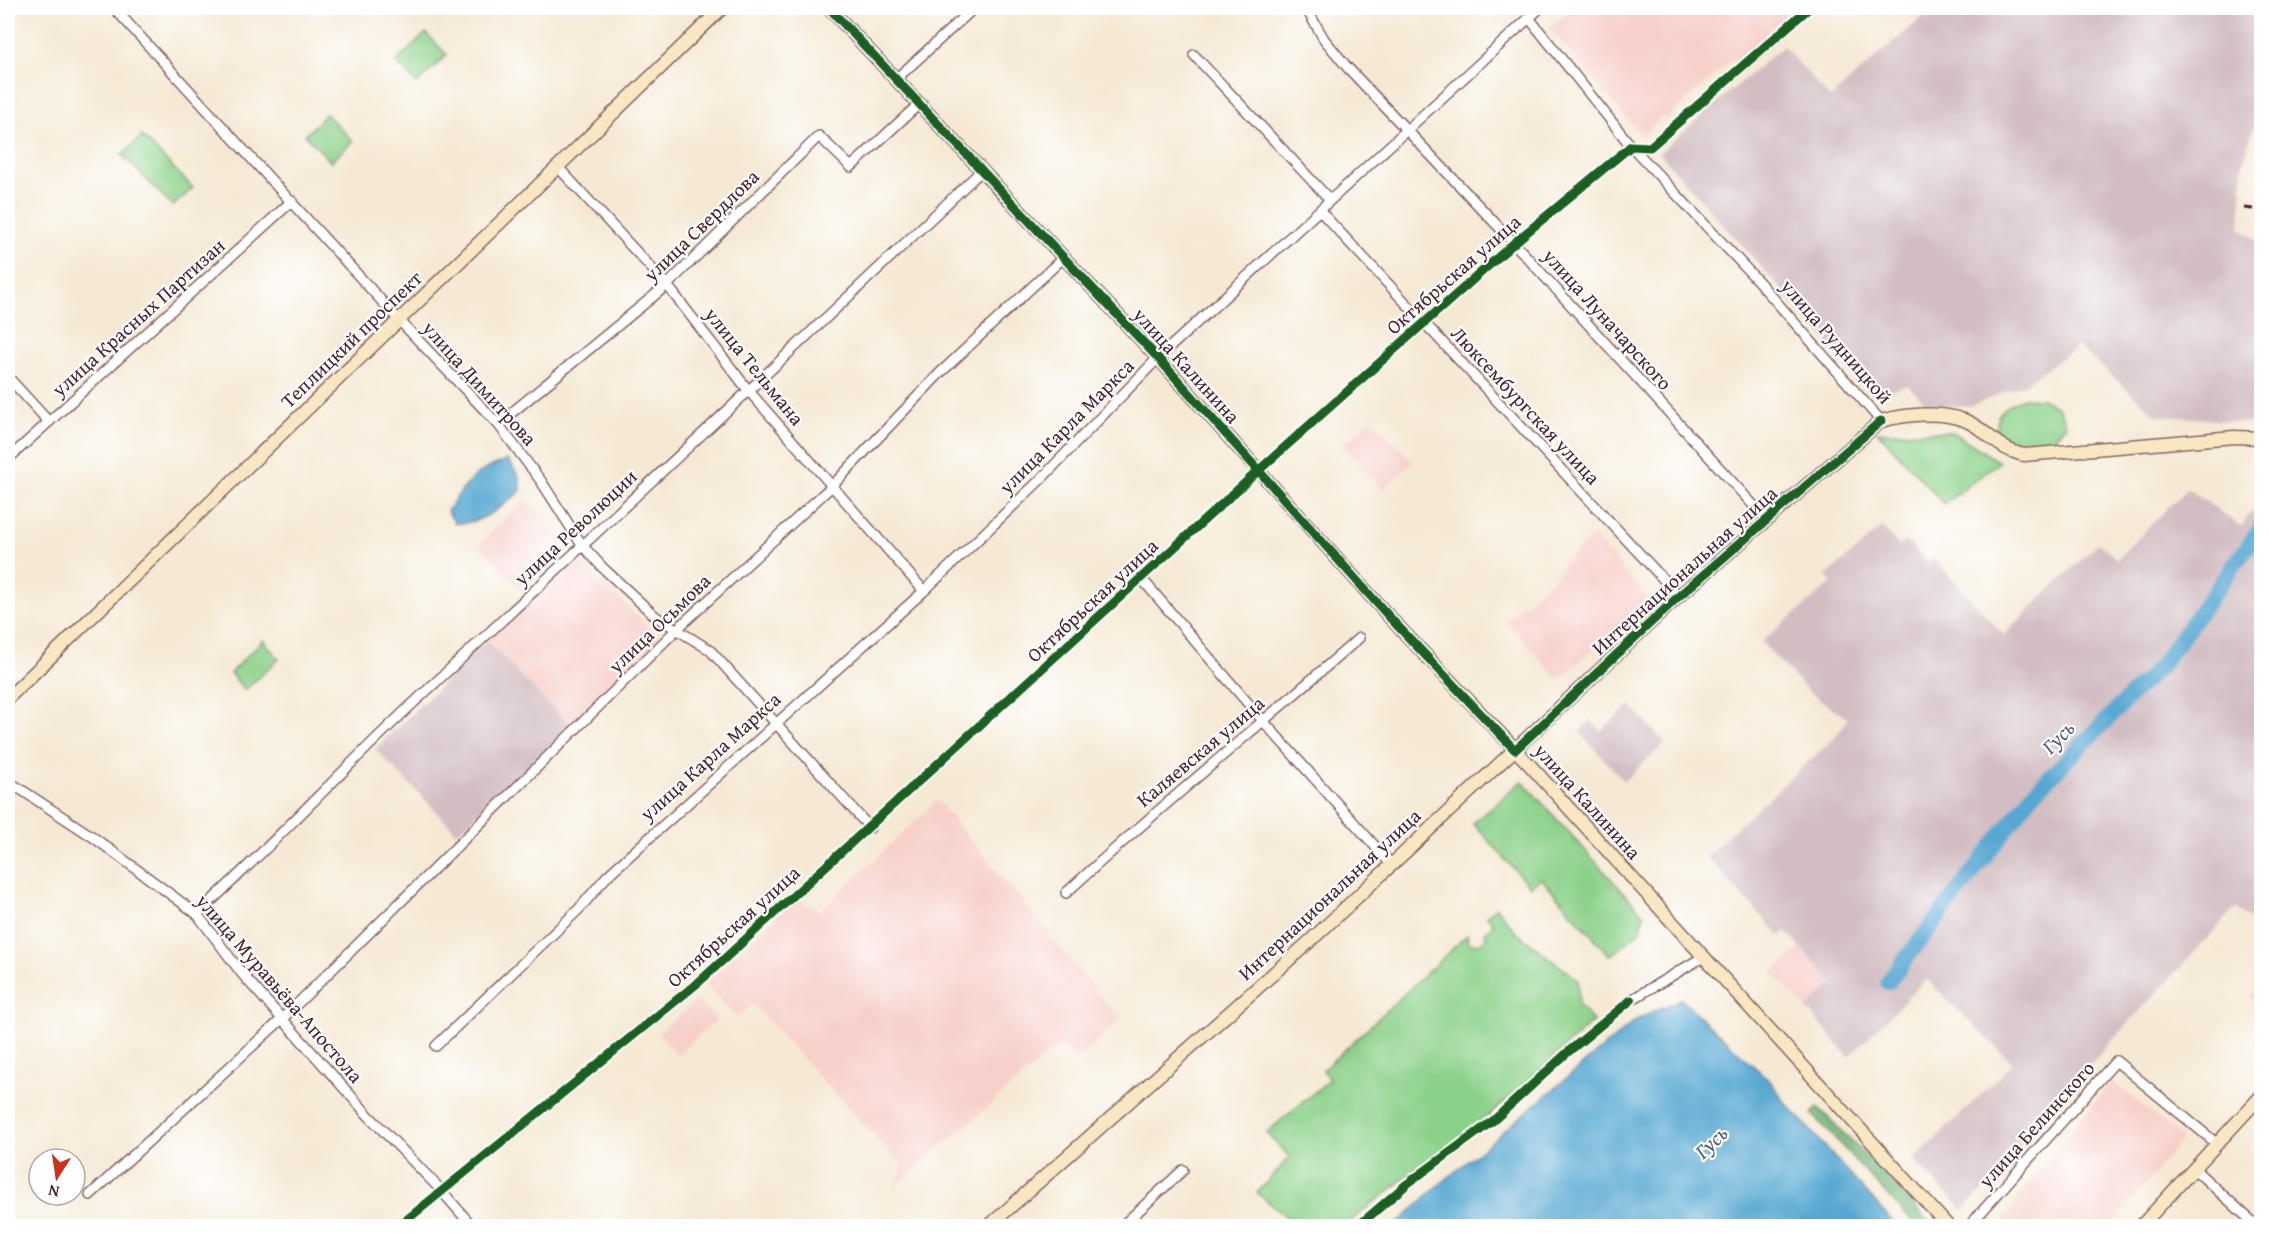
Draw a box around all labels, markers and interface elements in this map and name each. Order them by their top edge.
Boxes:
street label: улица Свердлова [636,162,766,288]
street label: Октябрьская улица [1379,207,1527,341]
street label: улица Красных Партизан [44,231,231,404]
street label: улица Луначарского [1536,241,1680,396]
street label: Теплицкий проспект [274,263,428,414]
street label: улица Рудницкой [1774,271,1900,410]
street label: улица Тельмана [698,300,812,432]
street label: улица Калинина [1126,300,1248,430]
street label: улица Димитрова [415,313,544,452]
street label: Люксембургская улица [1445,319,1608,491]
street label: улица Карла Маркса [991,351,1141,501]
street label: улица Революции [506,462,643,593]
street label: Интернациональная улица [1585,478,1783,661]
street label: Октябрьская улица [1020,531,1164,669]
street label: улица Осьмова [601,566,717,680]
street label: улица Карла Маркса [632,684,787,828]
street label: Каляевская улица [1130,688,1271,813]
water label: Гусь [2034,713,2082,762]
street label: улица Калинина [1527,736,1649,866]
street label: Интернациональная улица [1231,801,1427,987]
street label: Октябрьская улица [660,858,806,994]
street label: улица Муравьёва-Апостола [189,886,371,1089]
street label: улица Белинского [1970,1054,2101,1195]
water label: Гусь [1686,1118,1735,1166]
north arrow [27,1147,87,1207]
text: N [46,1179,62,1205]

